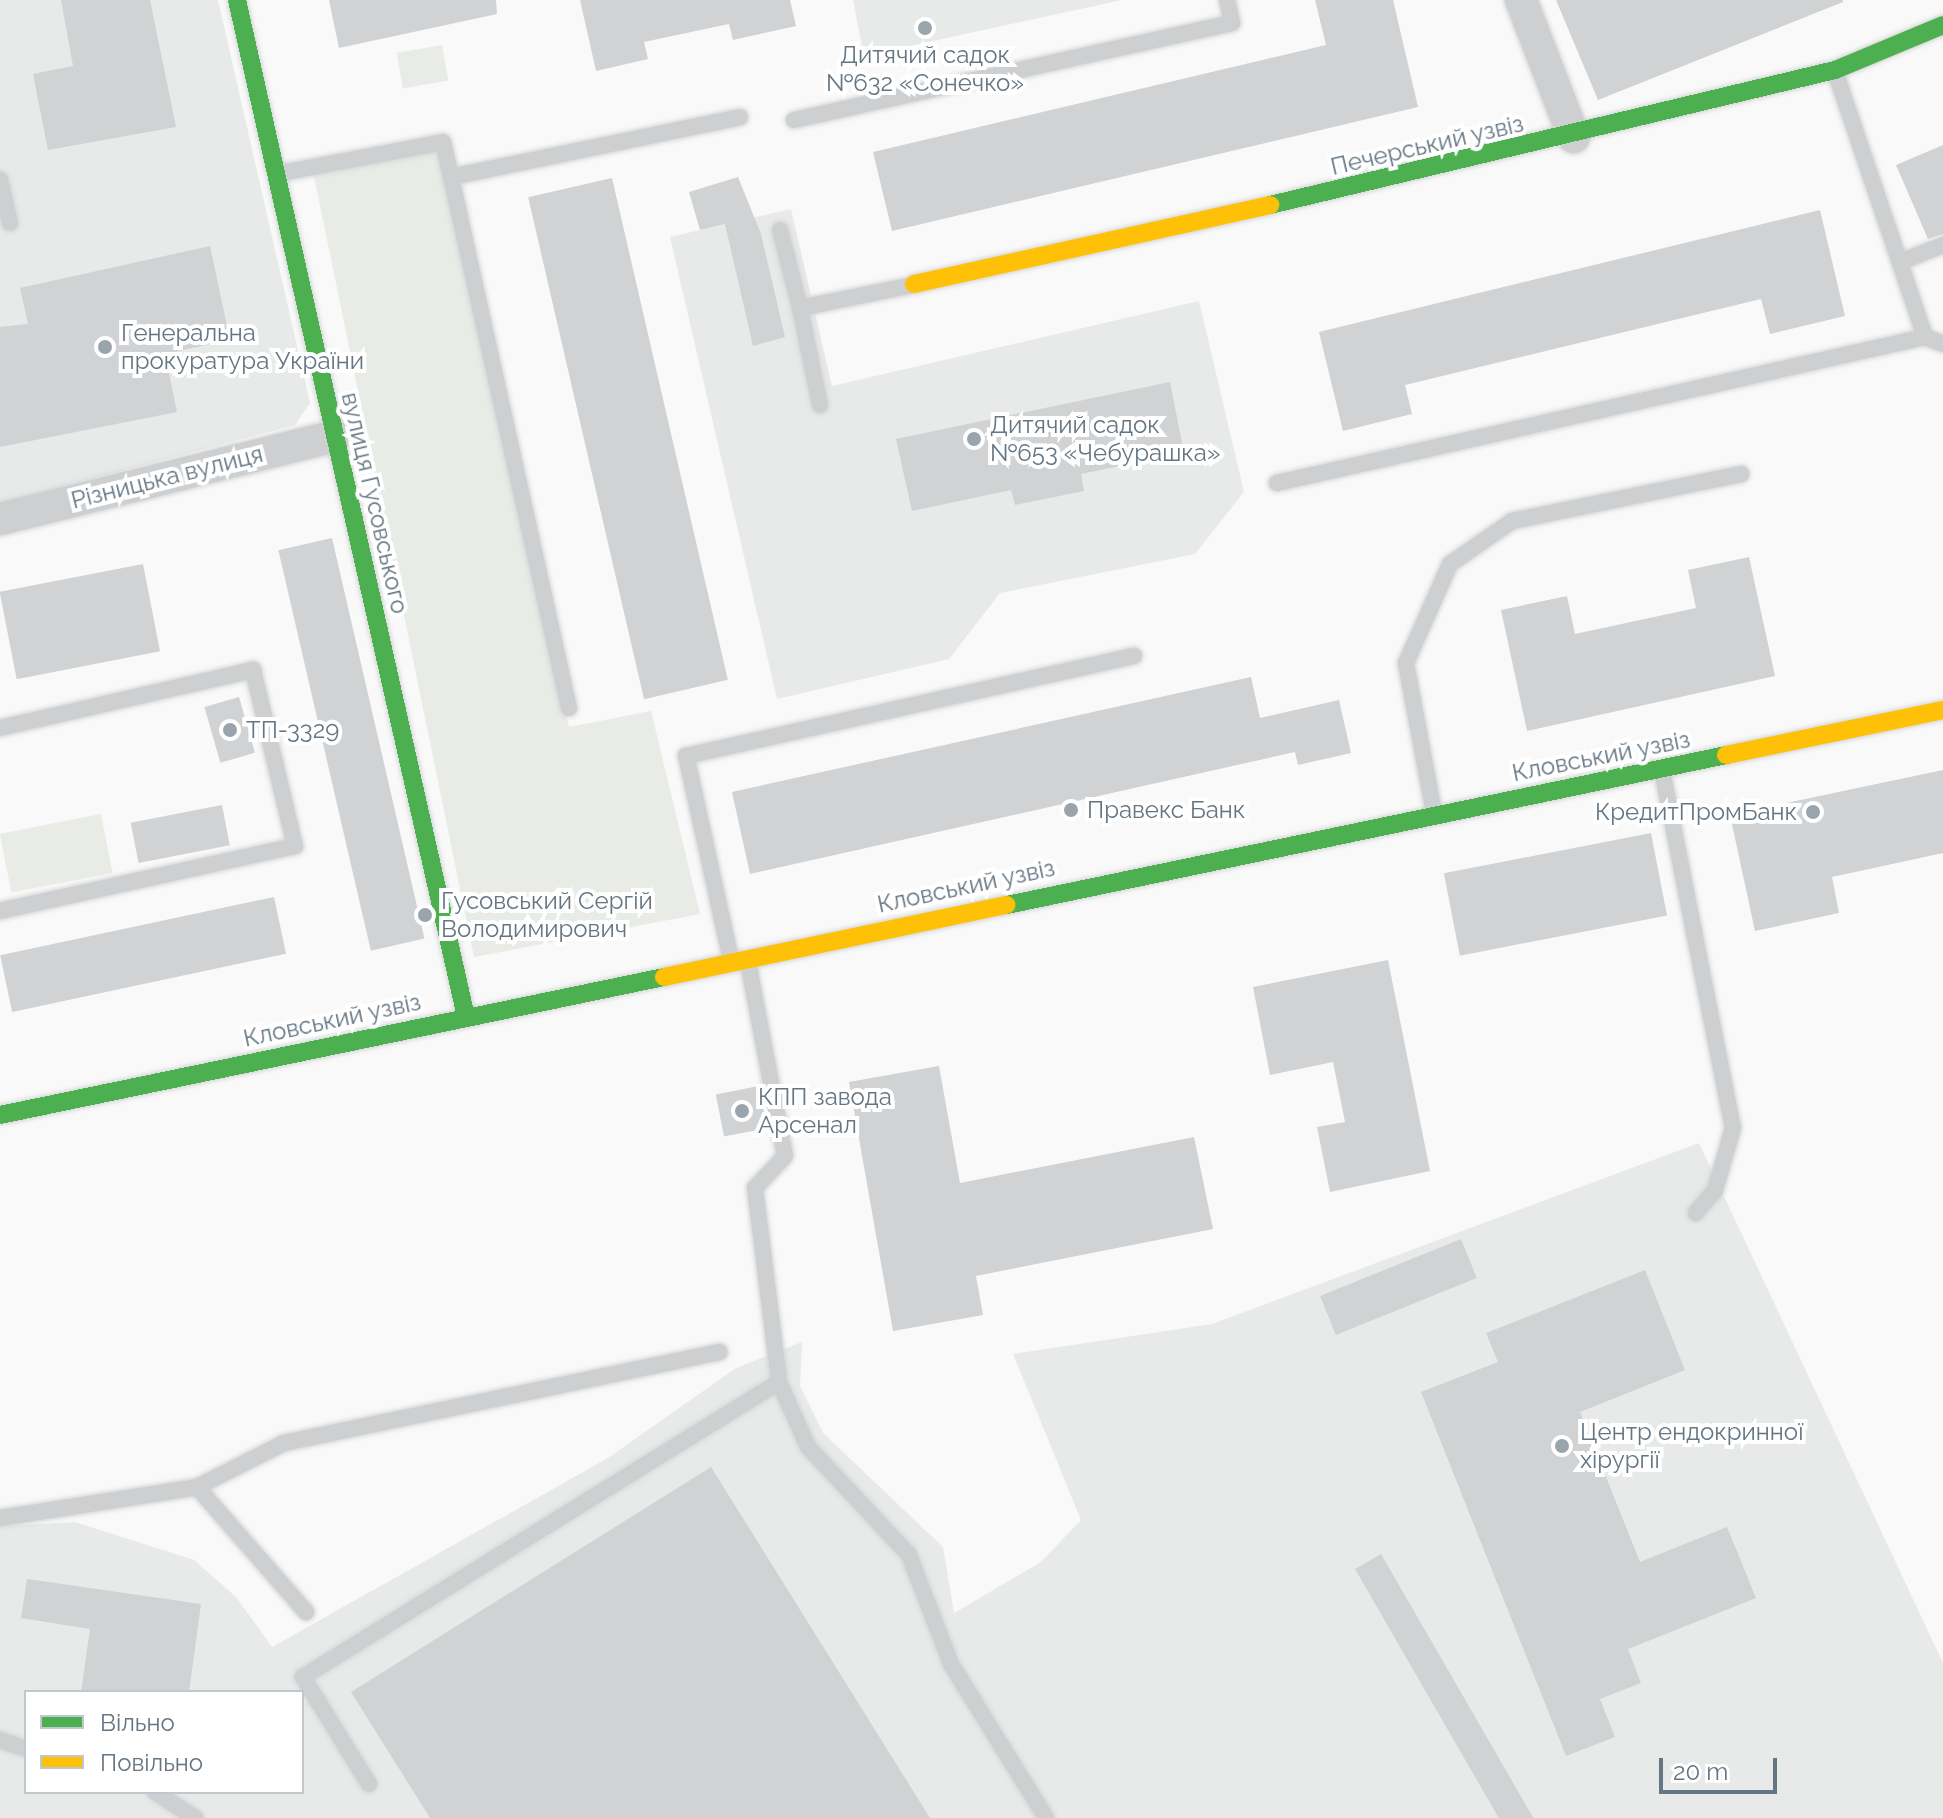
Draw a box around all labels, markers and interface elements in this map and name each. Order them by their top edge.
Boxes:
marker: Дитячий садок №632 «Сонечко» [916,19,934,37]
place label: Дитячий садок №632 «Сонечко» [826,41,1024,97]
street label: Печерський узвіз [1327,109,1527,181]
place label: Генеральна прокуратура України [121,319,364,375]
marker: Генеральна прокуратура України [96,338,114,356]
street label: вулиця Гусовського [336,389,414,617]
place label: Дитячий садок №653 «Чебурашка» [990,411,1221,467]
marker: Дитячий садок №653 «Чебурашка» [965,430,983,448]
street label: Різницька вулиця [68,439,266,515]
place label: ТП-3329 [246,716,339,744]
marker: ТП-3329 [221,721,239,739]
street label: Кловський узвіз [1509,725,1693,787]
place label: Правекс Банк [1087,796,1245,824]
place label: КредитПромБанк [1595,798,1797,826]
marker: Правекс Банк [1062,801,1080,819]
marker: КредитПромБанк [1804,803,1822,821]
street label: Кловський узвіз [874,853,1058,919]
place label: Гусовський Сергій Володимирович [441,887,653,943]
marker: Гусовський Сергій Володимирович [416,906,434,924]
street label: Кловський узвіз [240,987,424,1053]
place label: КПП завода Арсенал [758,1083,892,1139]
marker: КПП завода Арсенал [733,1102,751,1120]
place label: Центр ендокринної хірургії [1580,1418,1803,1474]
marker: Центр ендокринної хірургії [1551,1435,1573,1457]
legend [24,1690,304,1794]
text: Вільно [100,1708,175,1737]
scale bar [1663,1742,1781,1792]
text: Повільно [100,1748,203,1777]
text: 20 m [1673,1757,1728,1786]

